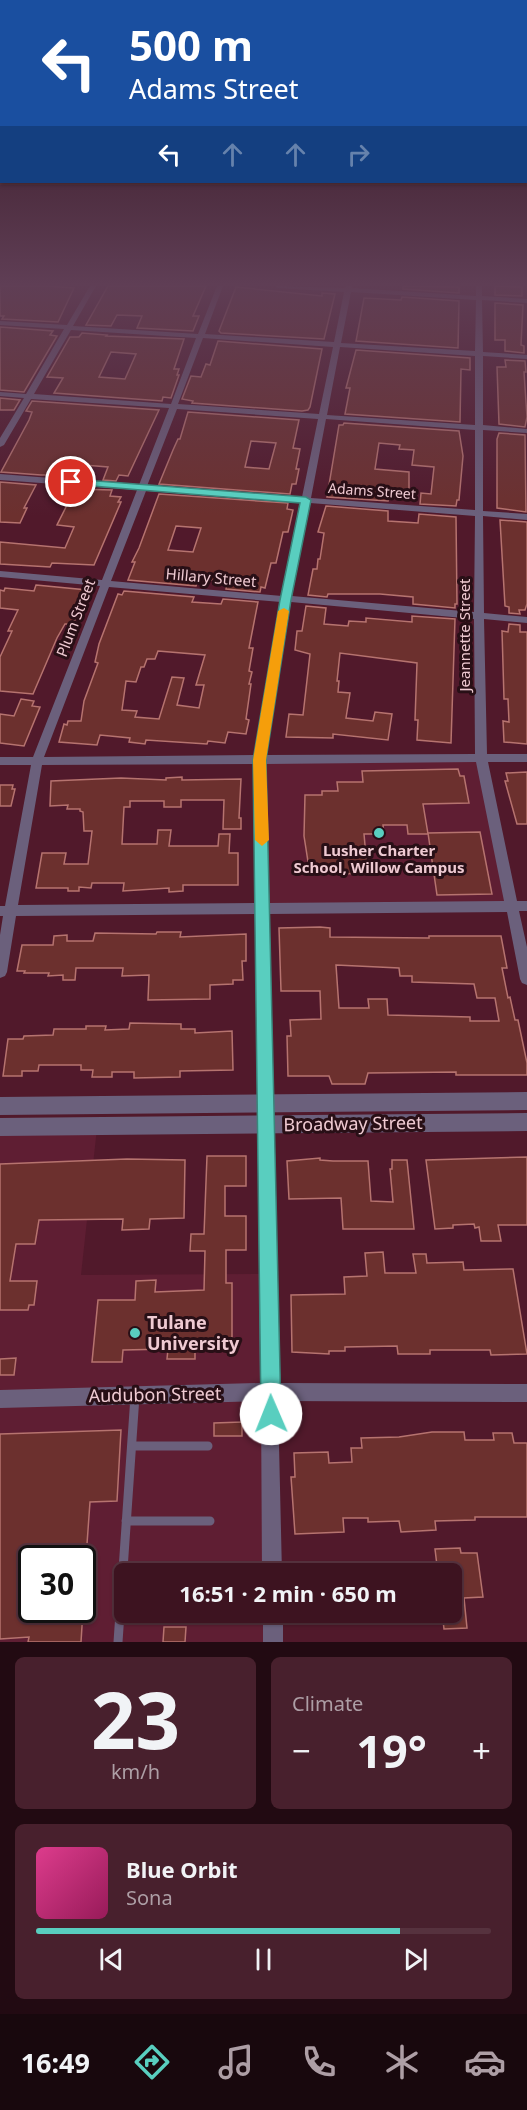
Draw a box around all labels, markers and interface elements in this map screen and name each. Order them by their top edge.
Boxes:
text: 500 m [129,16,253,73]
icon: left [30,24,108,102]
text: Adams Street [129,70,299,107]
icon: left [153,138,186,171]
icon: ahead [216,138,249,171]
icon: ahead [279,138,312,171]
icon: right [342,138,375,171]
pin [45,456,96,507]
icon: arrive [54,465,87,498]
street label: Adams Street [328,478,417,503]
street label: Hillary Street [165,563,258,591]
street label: Plum Street [51,575,99,660]
street label: Jeannette Street [454,578,474,694]
marker: Lusher Charter School, Willow Campus [372,826,386,840]
place label: Lusher Charter School, Willow Campus [294,840,464,877]
street label: Broadway Street [283,1110,423,1136]
place label: Tulane University [147,1310,240,1355]
marker: Tulane University [128,1326,142,1340]
street label: Audubon Street [88,1381,222,1407]
position arrow [239,1382,303,1446]
speed limit sign: 30 [18,1545,96,1623]
text: 16:51 · 2 min · 650 m [179,1578,397,1608]
text: 23 [91,1666,180,1772]
text: Climate [292,1690,363,1717]
text: 19° [356,1720,427,1781]
text: − [292,1728,311,1773]
text: + [472,1728,491,1773]
text: km/h [111,1758,160,1785]
text: Blue Orbit [126,1854,238,1884]
text: Sona [126,1884,173,1911]
icon: previous [95,1943,128,1976]
icon: pause [247,1943,280,1976]
icon: next [399,1943,432,1976]
icon: directions [131,2041,173,2083]
icon: music [215,2041,257,2083]
icon: phone [298,2041,340,2083]
icon: climate [381,2041,423,2083]
icon: car [464,2041,506,2083]
text: 16:49 [21,2044,90,2081]

